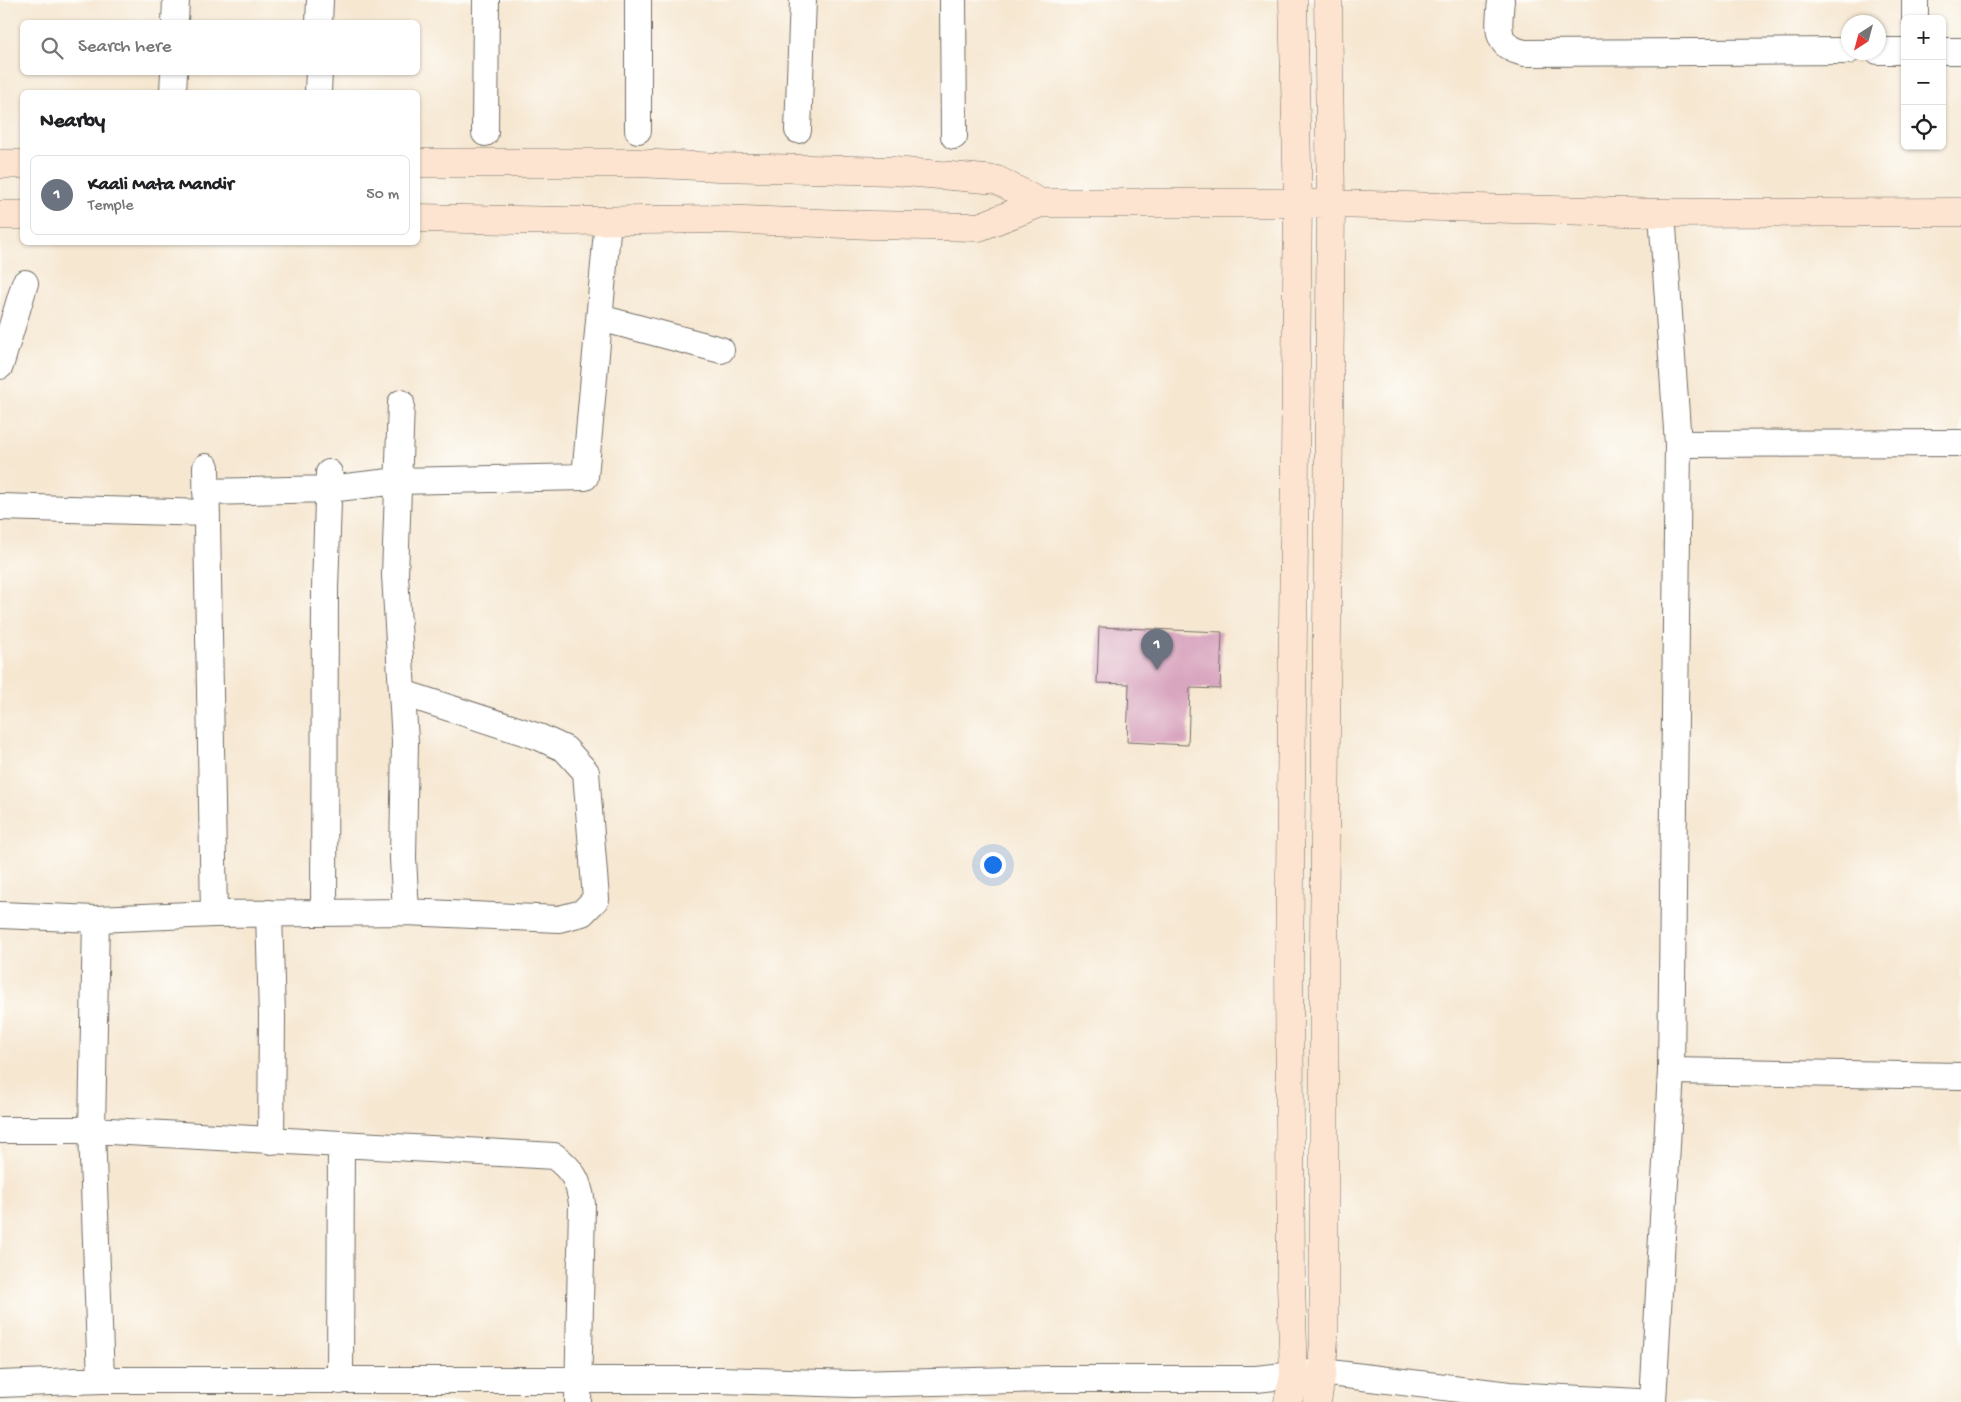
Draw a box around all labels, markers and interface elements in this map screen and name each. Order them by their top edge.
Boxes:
north arrow [1841,15,1886,60]
map controls [1901,15,1946,150]
button: + [1901,15,1946,60]
search box [20,20,420,75]
icon: search [38,34,66,62]
text: Search here [78,36,172,59]
button: − [1901,60,1946,105]
button: locate [1901,105,1946,150]
text: Nearby [40,110,105,135]
text: Kaali Mata Mandir [88,174,234,197]
text: 1 [54,186,60,205]
text: 50 m [366,186,399,205]
text: Temple [88,197,133,216]
pin: 1 [1141,629,1173,670]
your location [980,852,1006,878]

